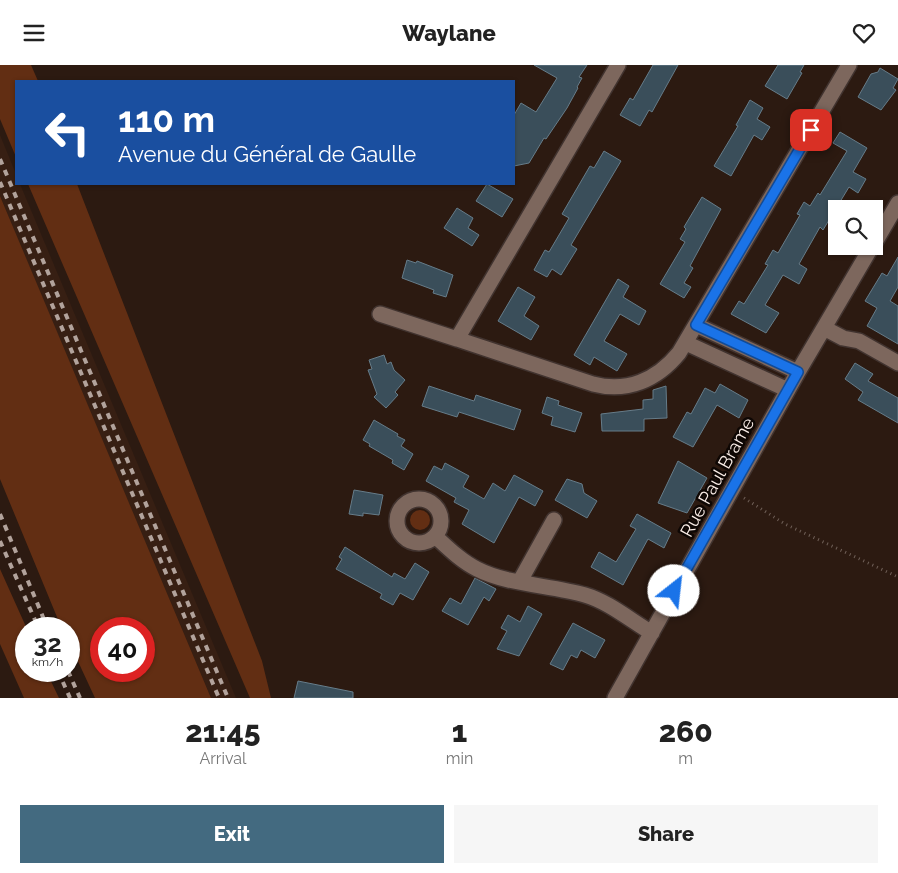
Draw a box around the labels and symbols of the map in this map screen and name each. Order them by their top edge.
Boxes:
pin [790,109,832,151]
street label: Rue Paul Brame [676,413,759,540]
position arrow [647,564,699,616]
speed limit sign: 40 [90,617,155,682]

